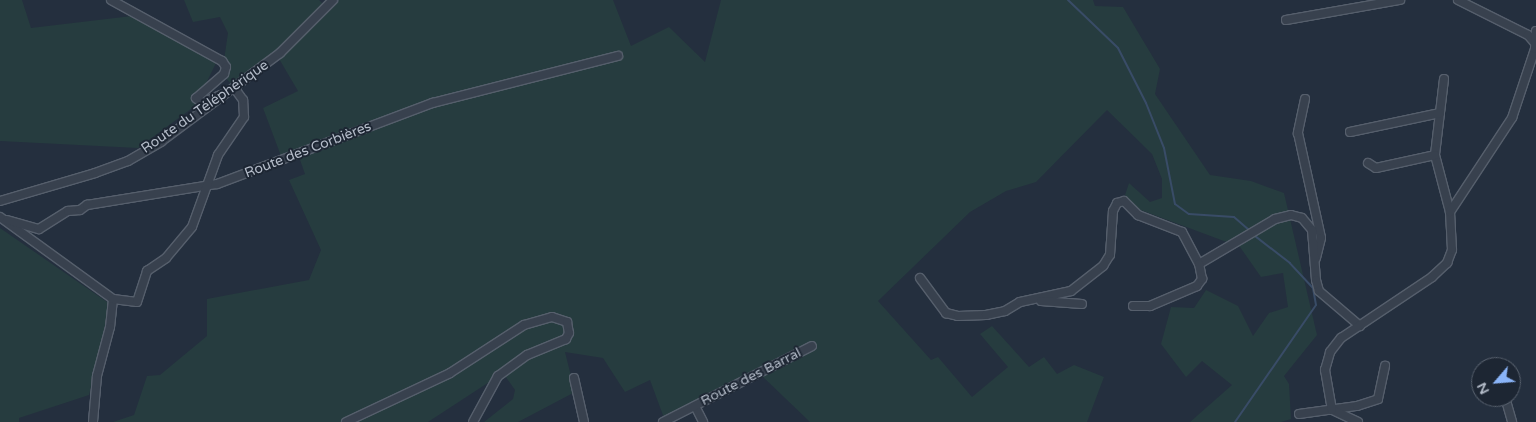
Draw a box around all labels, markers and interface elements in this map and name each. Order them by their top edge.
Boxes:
street label: Route du Téléphérique [138,57,272,157]
street label: Route des Corbières [242,118,374,182]
street label: Route des Barral [698,344,804,410]
north arrow [1471,357,1521,407]
text: N [1473,380,1493,397]

